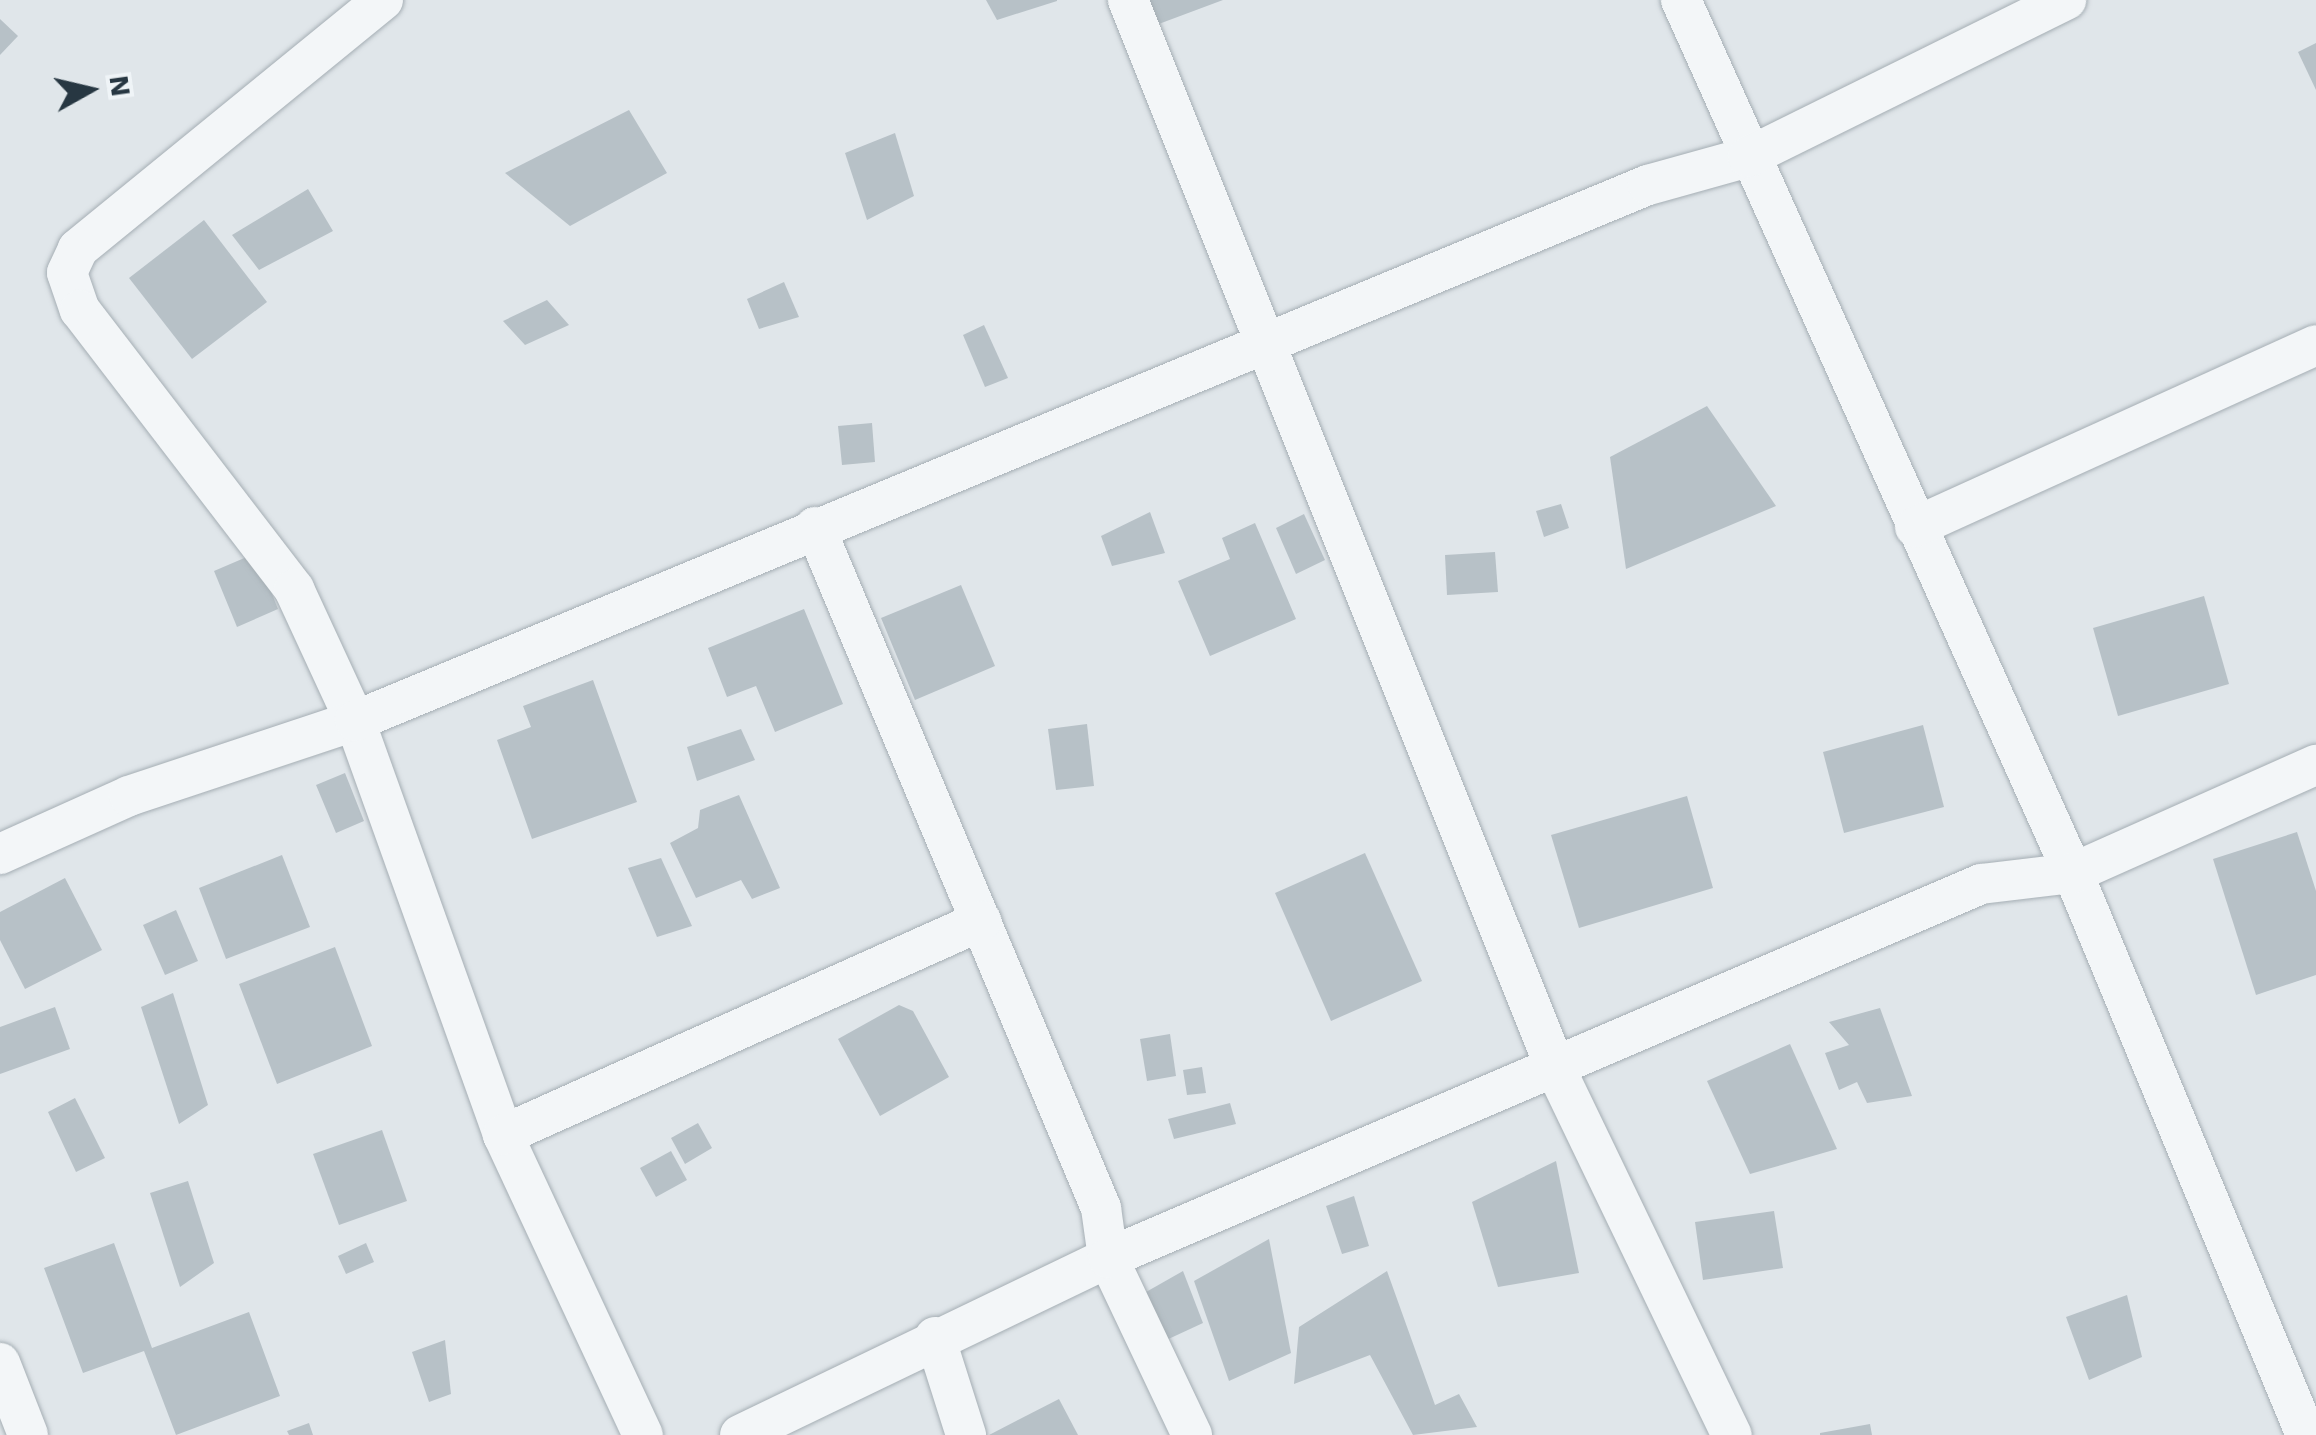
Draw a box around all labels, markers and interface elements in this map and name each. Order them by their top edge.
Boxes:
north arrow [40,40,140,140]
text: N [102,73,138,98]

